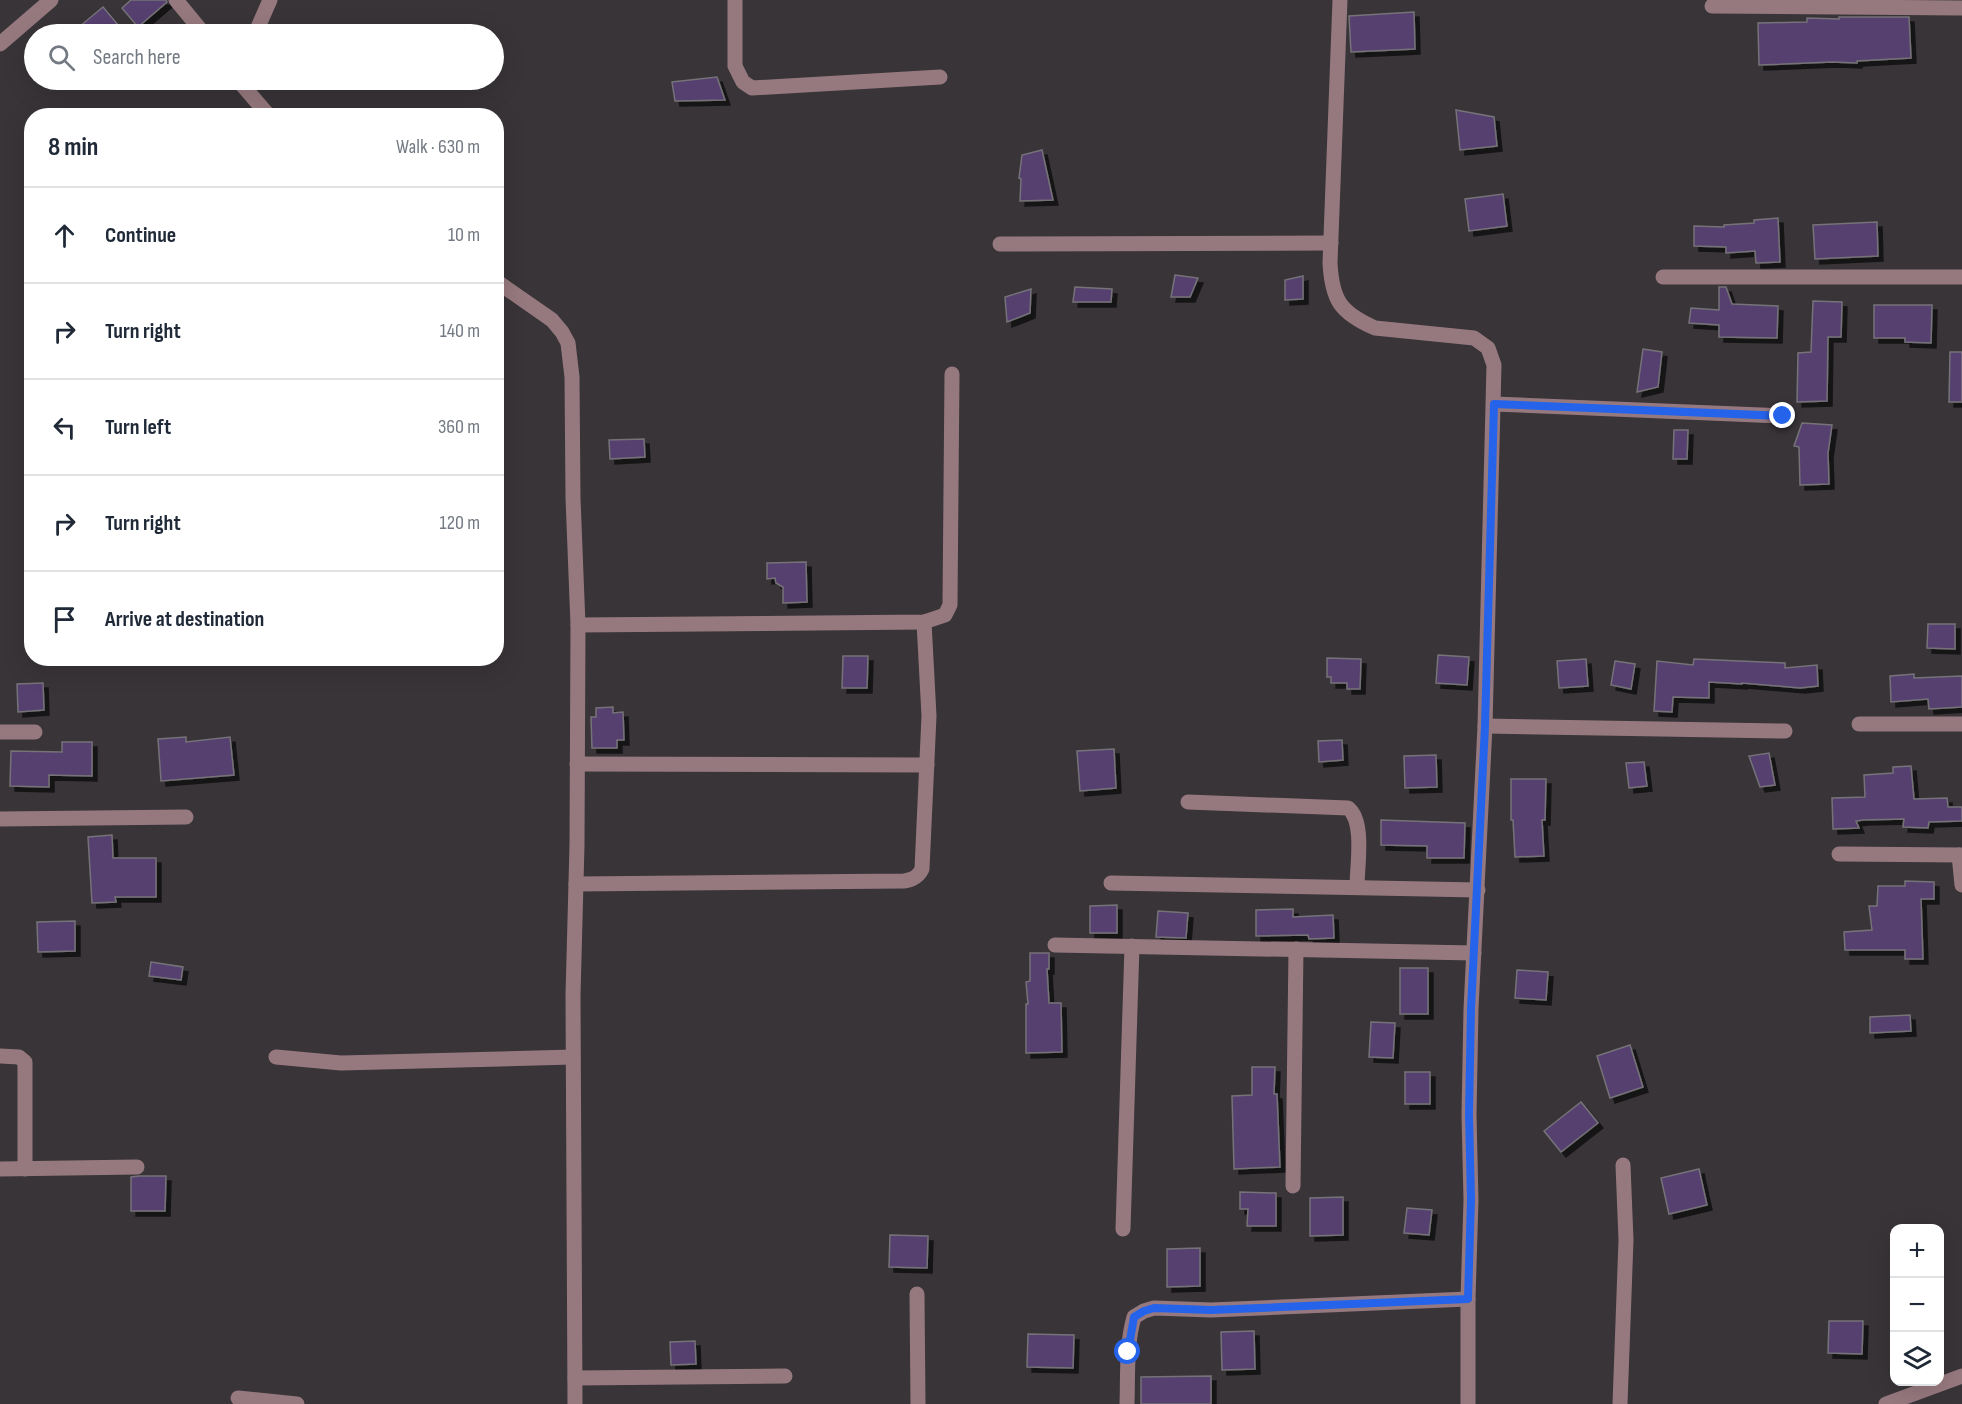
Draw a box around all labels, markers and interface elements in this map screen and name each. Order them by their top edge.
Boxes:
search box [24,24,504,90]
icon: search [45,41,78,74]
text: Search here [93,44,180,71]
text: 8 min [48,132,98,163]
text: Walk · 630 m [396,135,480,159]
icon: ahead [48,219,81,252]
text: Continue [105,222,176,249]
text: 10 m [448,223,480,247]
icon: right [48,315,81,348]
text: Turn right [105,318,181,345]
text: 140 m [440,319,480,343]
route end [1769,402,1795,428]
icon: left [48,411,81,444]
text: Turn left [105,414,171,441]
text: 360 m [438,415,480,439]
icon: right [48,507,81,540]
text: Turn right [105,510,181,537]
text: 120 m [440,511,480,535]
icon: arrive [48,603,81,636]
text: Arrive at destination [105,606,264,633]
map controls [1890,1224,1944,1386]
button: + [1890,1224,1944,1278]
button: − [1890,1278,1944,1332]
button: layers [1890,1332,1944,1386]
route start [1114,1338,1140,1364]

